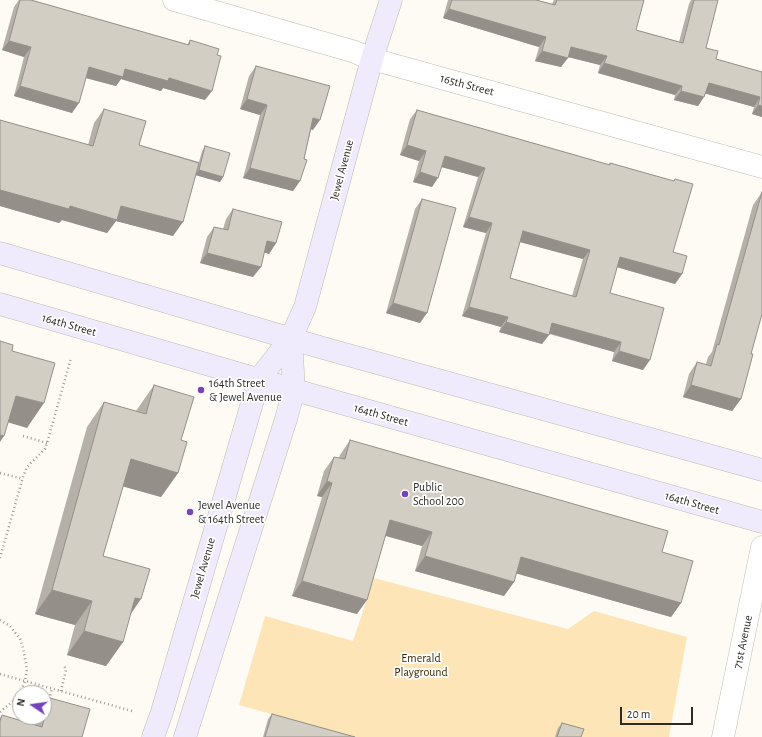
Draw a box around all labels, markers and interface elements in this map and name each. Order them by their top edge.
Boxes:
street label: 165th Street [439,71,495,99]
street label: Jewel Avenue [327,138,357,202]
street label: 164th Street [40,310,98,340]
place label: 164th Street & Jewel Avenue [209,376,282,404]
marker: 164th Street & Jewel Avenue [196,385,206,395]
street label: 164th Street [352,400,410,430]
place label: Public School 200 [413,480,464,508]
street label: 164th Street [663,488,721,518]
marker: Public School 200 [400,489,410,499]
place label: Jewel Avenue & 164th Street [198,498,264,526]
marker: Jewel Avenue & 164th Street [185,507,195,517]
street label: Jewel Avenue [187,536,219,600]
street label: 71st Avenue [730,614,756,670]
park label: Emerald Playground [394,651,448,679]
north arrow [12,685,52,725]
text: N [15,697,27,707]
scale bar [622,699,695,725]
text: 20 m [627,708,650,720]

